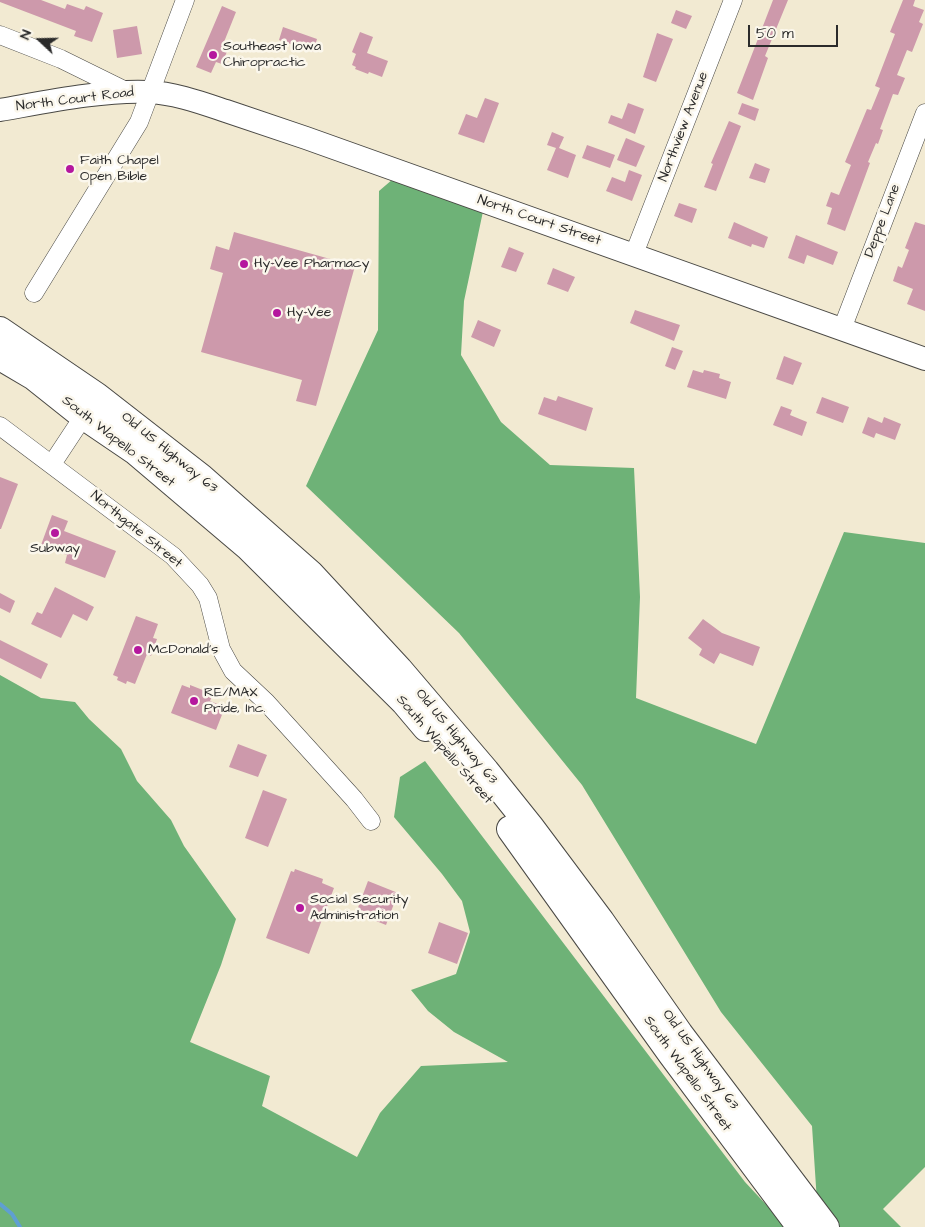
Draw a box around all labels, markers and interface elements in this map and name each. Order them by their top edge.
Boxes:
north arrow [15,15,65,65]
scale bar [750,15,840,47]
text: 50 m [756,23,794,44]
text: N [15,27,37,42]
place label: Southeast Iowa Chiropractic [223,39,321,72]
marker: Southeast Iowa Chiropractic [207,49,219,61]
street label: Northview Avenue [655,70,713,184]
street label: North Court Road [15,84,135,116]
place label: Faith Chapel Open Bible [80,153,159,186]
marker: Faith Chapel Open Bible [64,163,76,175]
street label: Deppe Lane [861,182,905,260]
street label: North Court Street [475,192,603,250]
place label: Hy-Vee Pharmacy [254,256,369,272]
marker: Hy-Vee Pharmacy [238,258,250,270]
place label: Hy-Vee [287,305,331,321]
marker: Hy-Vee [271,307,283,319]
street label: South Wapello Street [58,393,178,491]
street label: Old US Highway 63 [117,409,221,497]
street label: Northgate Street [87,488,185,572]
marker: Subway [49,527,61,539]
place label: Subway [30,541,80,557]
place label: McDonald's [148,642,218,658]
marker: McDonald's [132,644,144,656]
place label: RE/MAX Pride, Inc. [204,685,266,718]
street label: Old US Highway 63 [411,686,501,788]
street label: South Wapello Street [392,692,496,808]
marker: RE/MAX Pride, Inc. [188,695,200,707]
place label: Social Security Administration [310,892,409,924]
marker: Social Security Administration [294,902,306,914]
street label: Old US Highway 63 [658,1007,742,1113]
street label: South Wapello Street [639,1013,735,1135]

